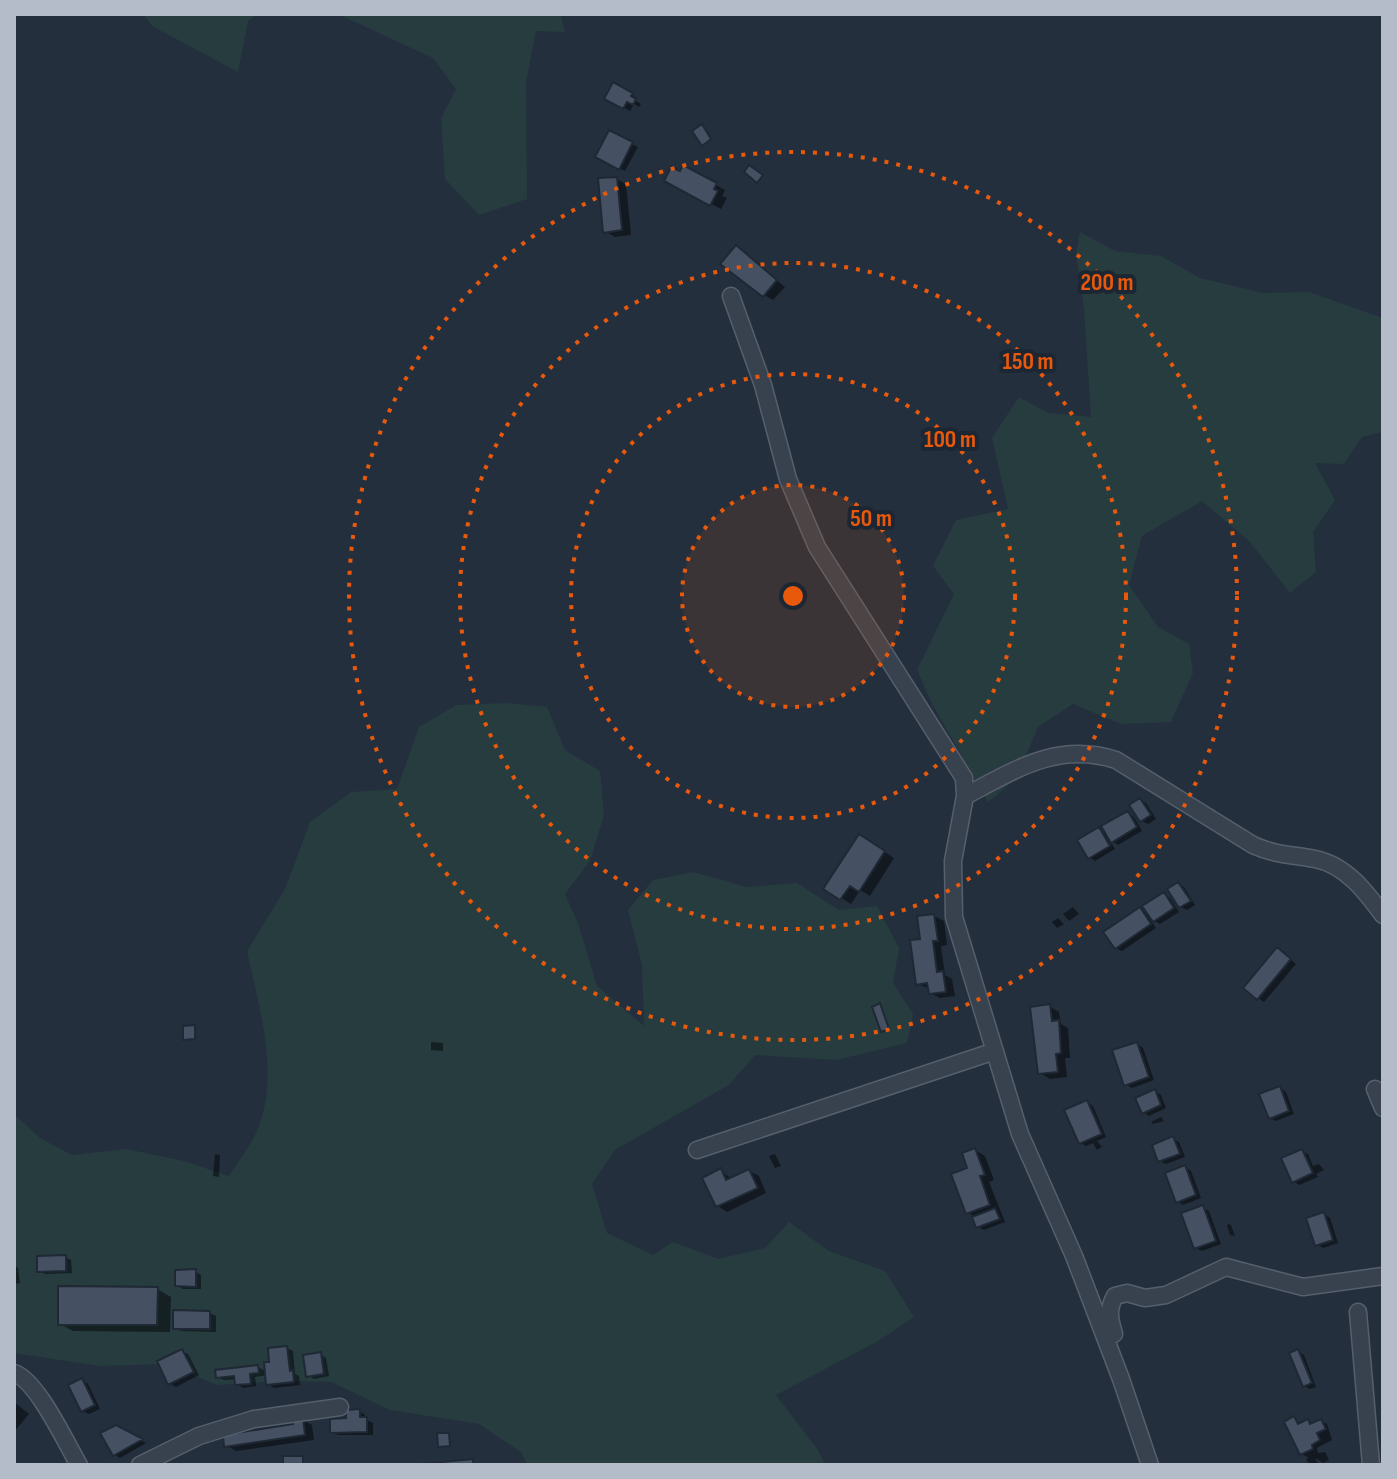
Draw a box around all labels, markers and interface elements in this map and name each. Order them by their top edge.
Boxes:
text: 200 m [1080,268,1134,297]
text: 150 m [1002,347,1054,376]
text: 100 m [924,425,976,454]
text: 50 m [850,504,892,533]
centre of rings [779,582,807,610]

